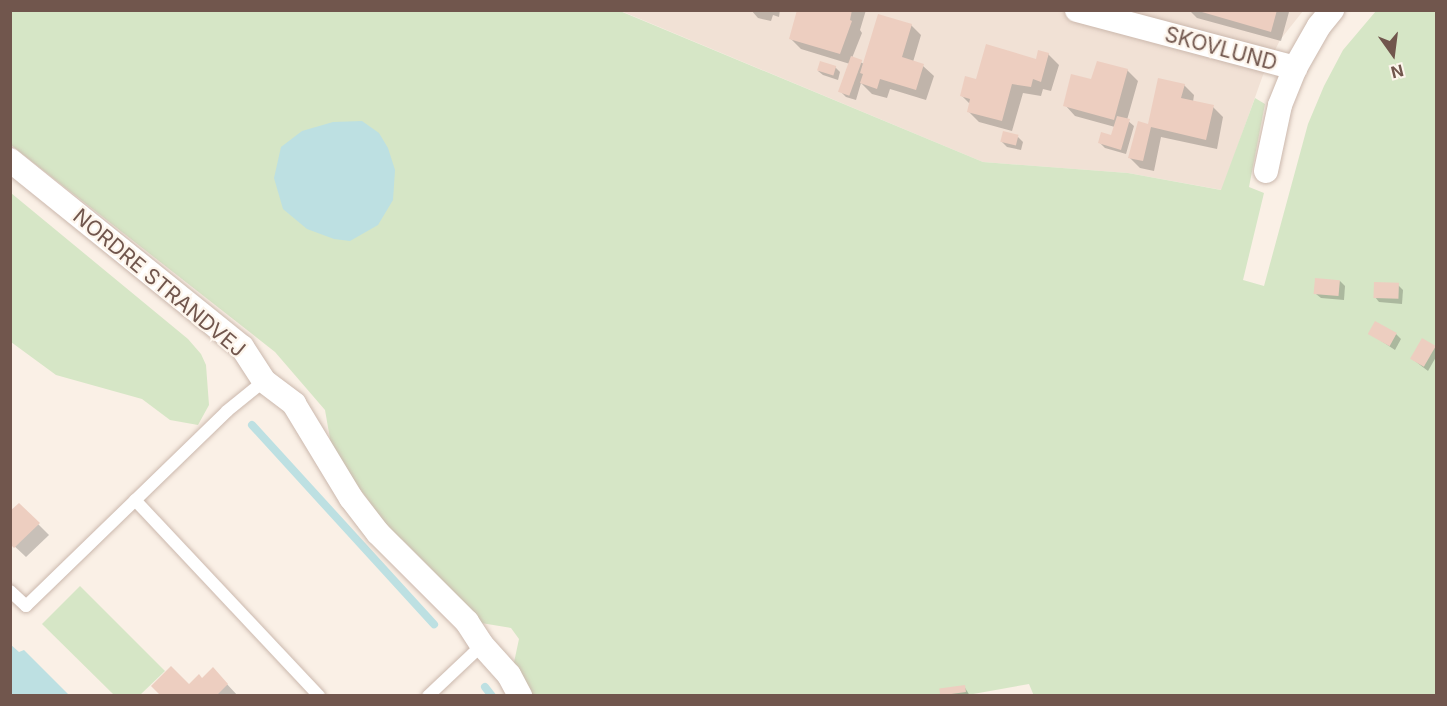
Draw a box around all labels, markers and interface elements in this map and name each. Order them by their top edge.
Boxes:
street label: SKOVLUND [1162,22,1280,76]
north arrow [1363,24,1423,84]
text: N [1389,60,1406,83]
street label: NORDRE STRANDVEJ [68,204,250,362]

